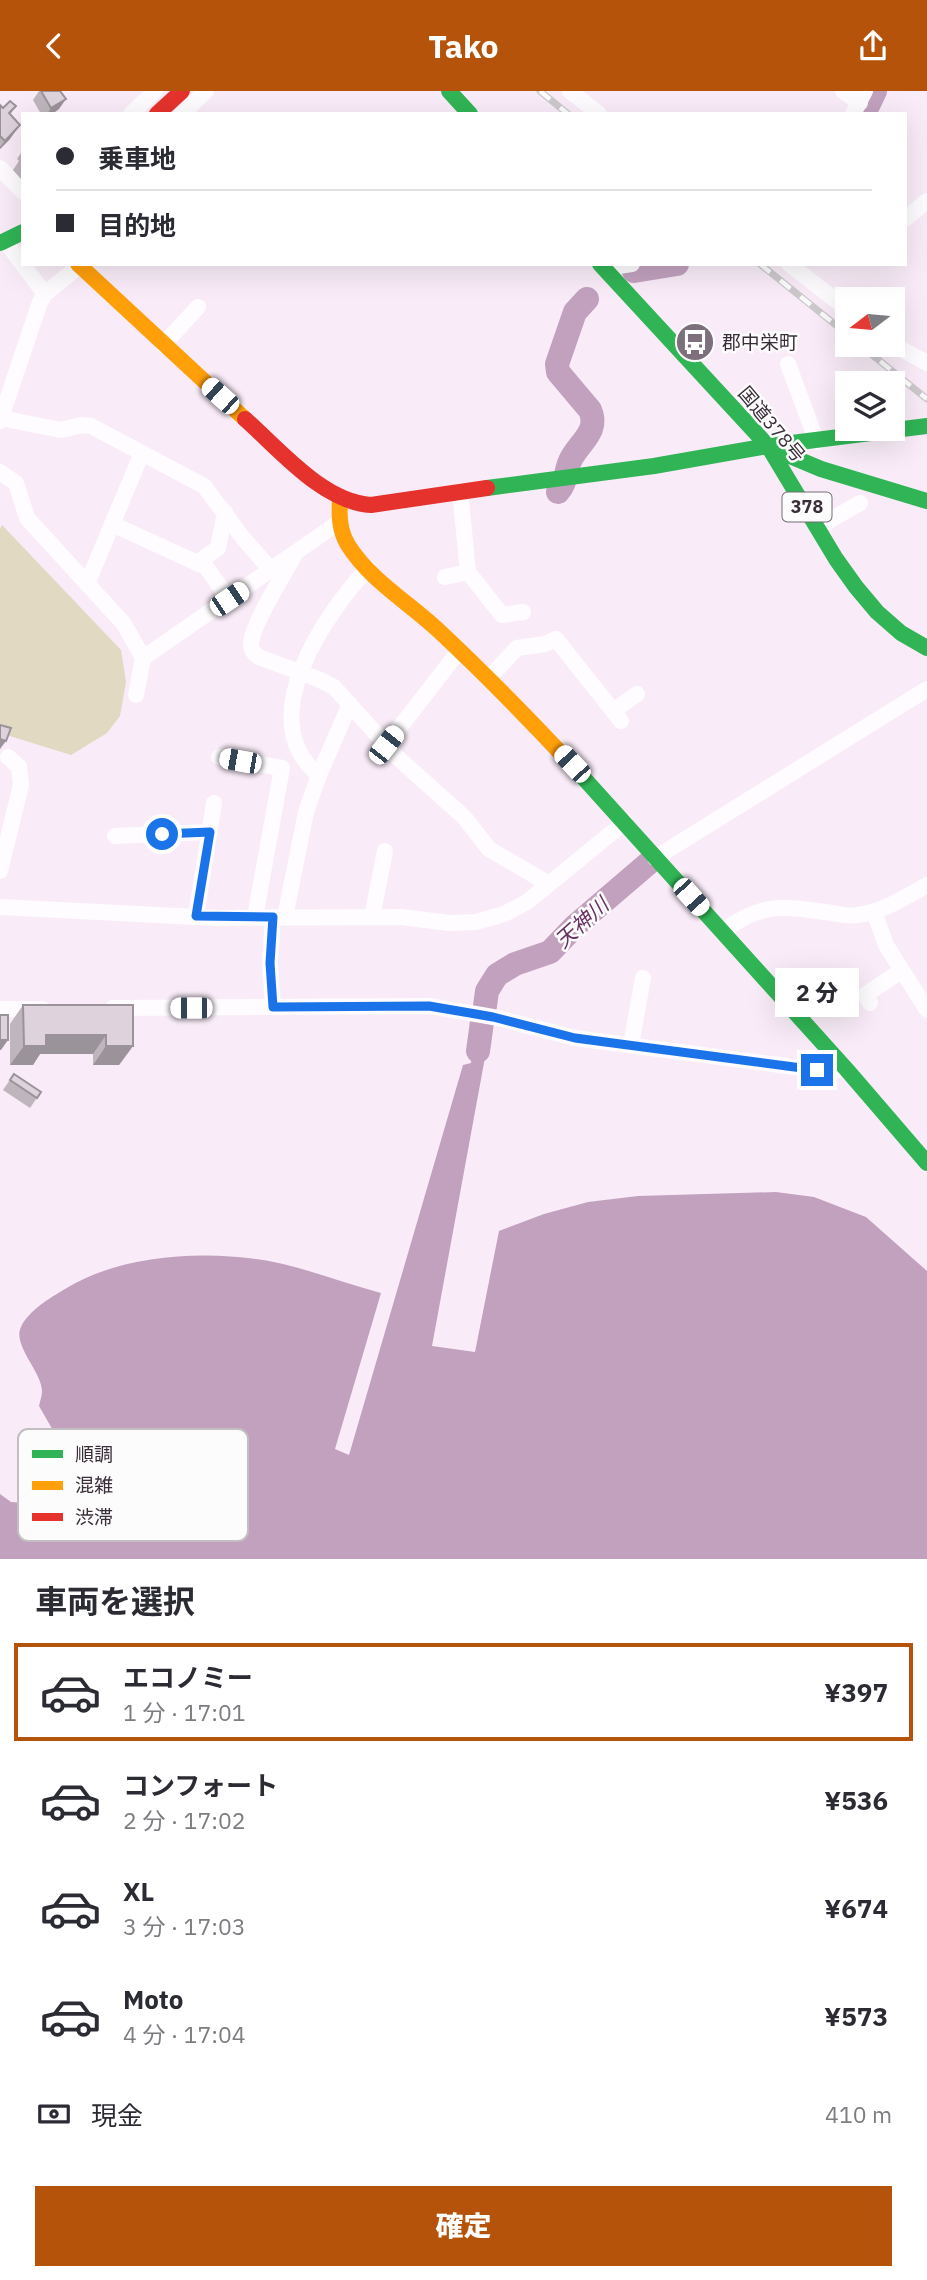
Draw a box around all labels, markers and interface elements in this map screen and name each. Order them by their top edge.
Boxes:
text: Tako [428,25,499,67]
icon: back [35,27,73,65]
icon: share [854,27,892,65]
text: 乗車地 [98,141,176,175]
text: 目的地 [98,208,176,242]
north arrow [835,287,905,357]
map controls [835,287,905,441]
bus stop icon: 郡中栄町 [674,321,716,363]
place label: 郡中栄町 [722,330,798,354]
button: layers [835,371,905,441]
car [198,374,243,418]
street label: 国道378号 [733,381,811,467]
road number: 378 [782,493,832,521]
car [206,579,253,619]
car [365,722,408,768]
car [550,741,595,787]
car [218,747,263,775]
route start [146,818,178,850]
car [670,874,713,920]
water label: 天神川 [549,889,616,954]
callout: 2 分 [775,969,859,1017]
text: 2 分 [796,977,838,1007]
car [171,998,213,1019]
route end [801,1054,833,1086]
legend [18,1429,248,1541]
text: 順調 [75,1442,113,1466]
text: 混雑 [75,1473,113,1497]
text: 渋滞 [75,1505,113,1529]
text: 車両を選択 [35,1580,195,1622]
text: エコノミー [123,1660,253,1694]
icon: car [39,1661,102,1724]
text: ¥397 [824,1675,888,1709]
text: 1 分 · 17:01 [123,1697,246,1727]
text: コンフォート [123,1768,278,1802]
icon: car [39,1769,102,1832]
text: ¥536 [824,1783,888,1817]
text: 2 分 · 17:02 [123,1805,246,1835]
text: XL [123,1874,154,1908]
icon: car [39,1877,102,1940]
text: ¥674 [824,1891,888,1925]
text: 3 分 · 17:03 [123,1911,246,1941]
text: Moto [123,1982,183,2016]
icon: car [39,1985,102,2048]
text: ¥573 [824,1999,888,2033]
text: 4 分 · 17:04 [123,2019,246,2049]
icon: cash [35,2095,73,2133]
text: 現金 [91,2098,143,2132]
text: 410 m [825,2099,892,2129]
button: 確定 [35,2186,892,2266]

